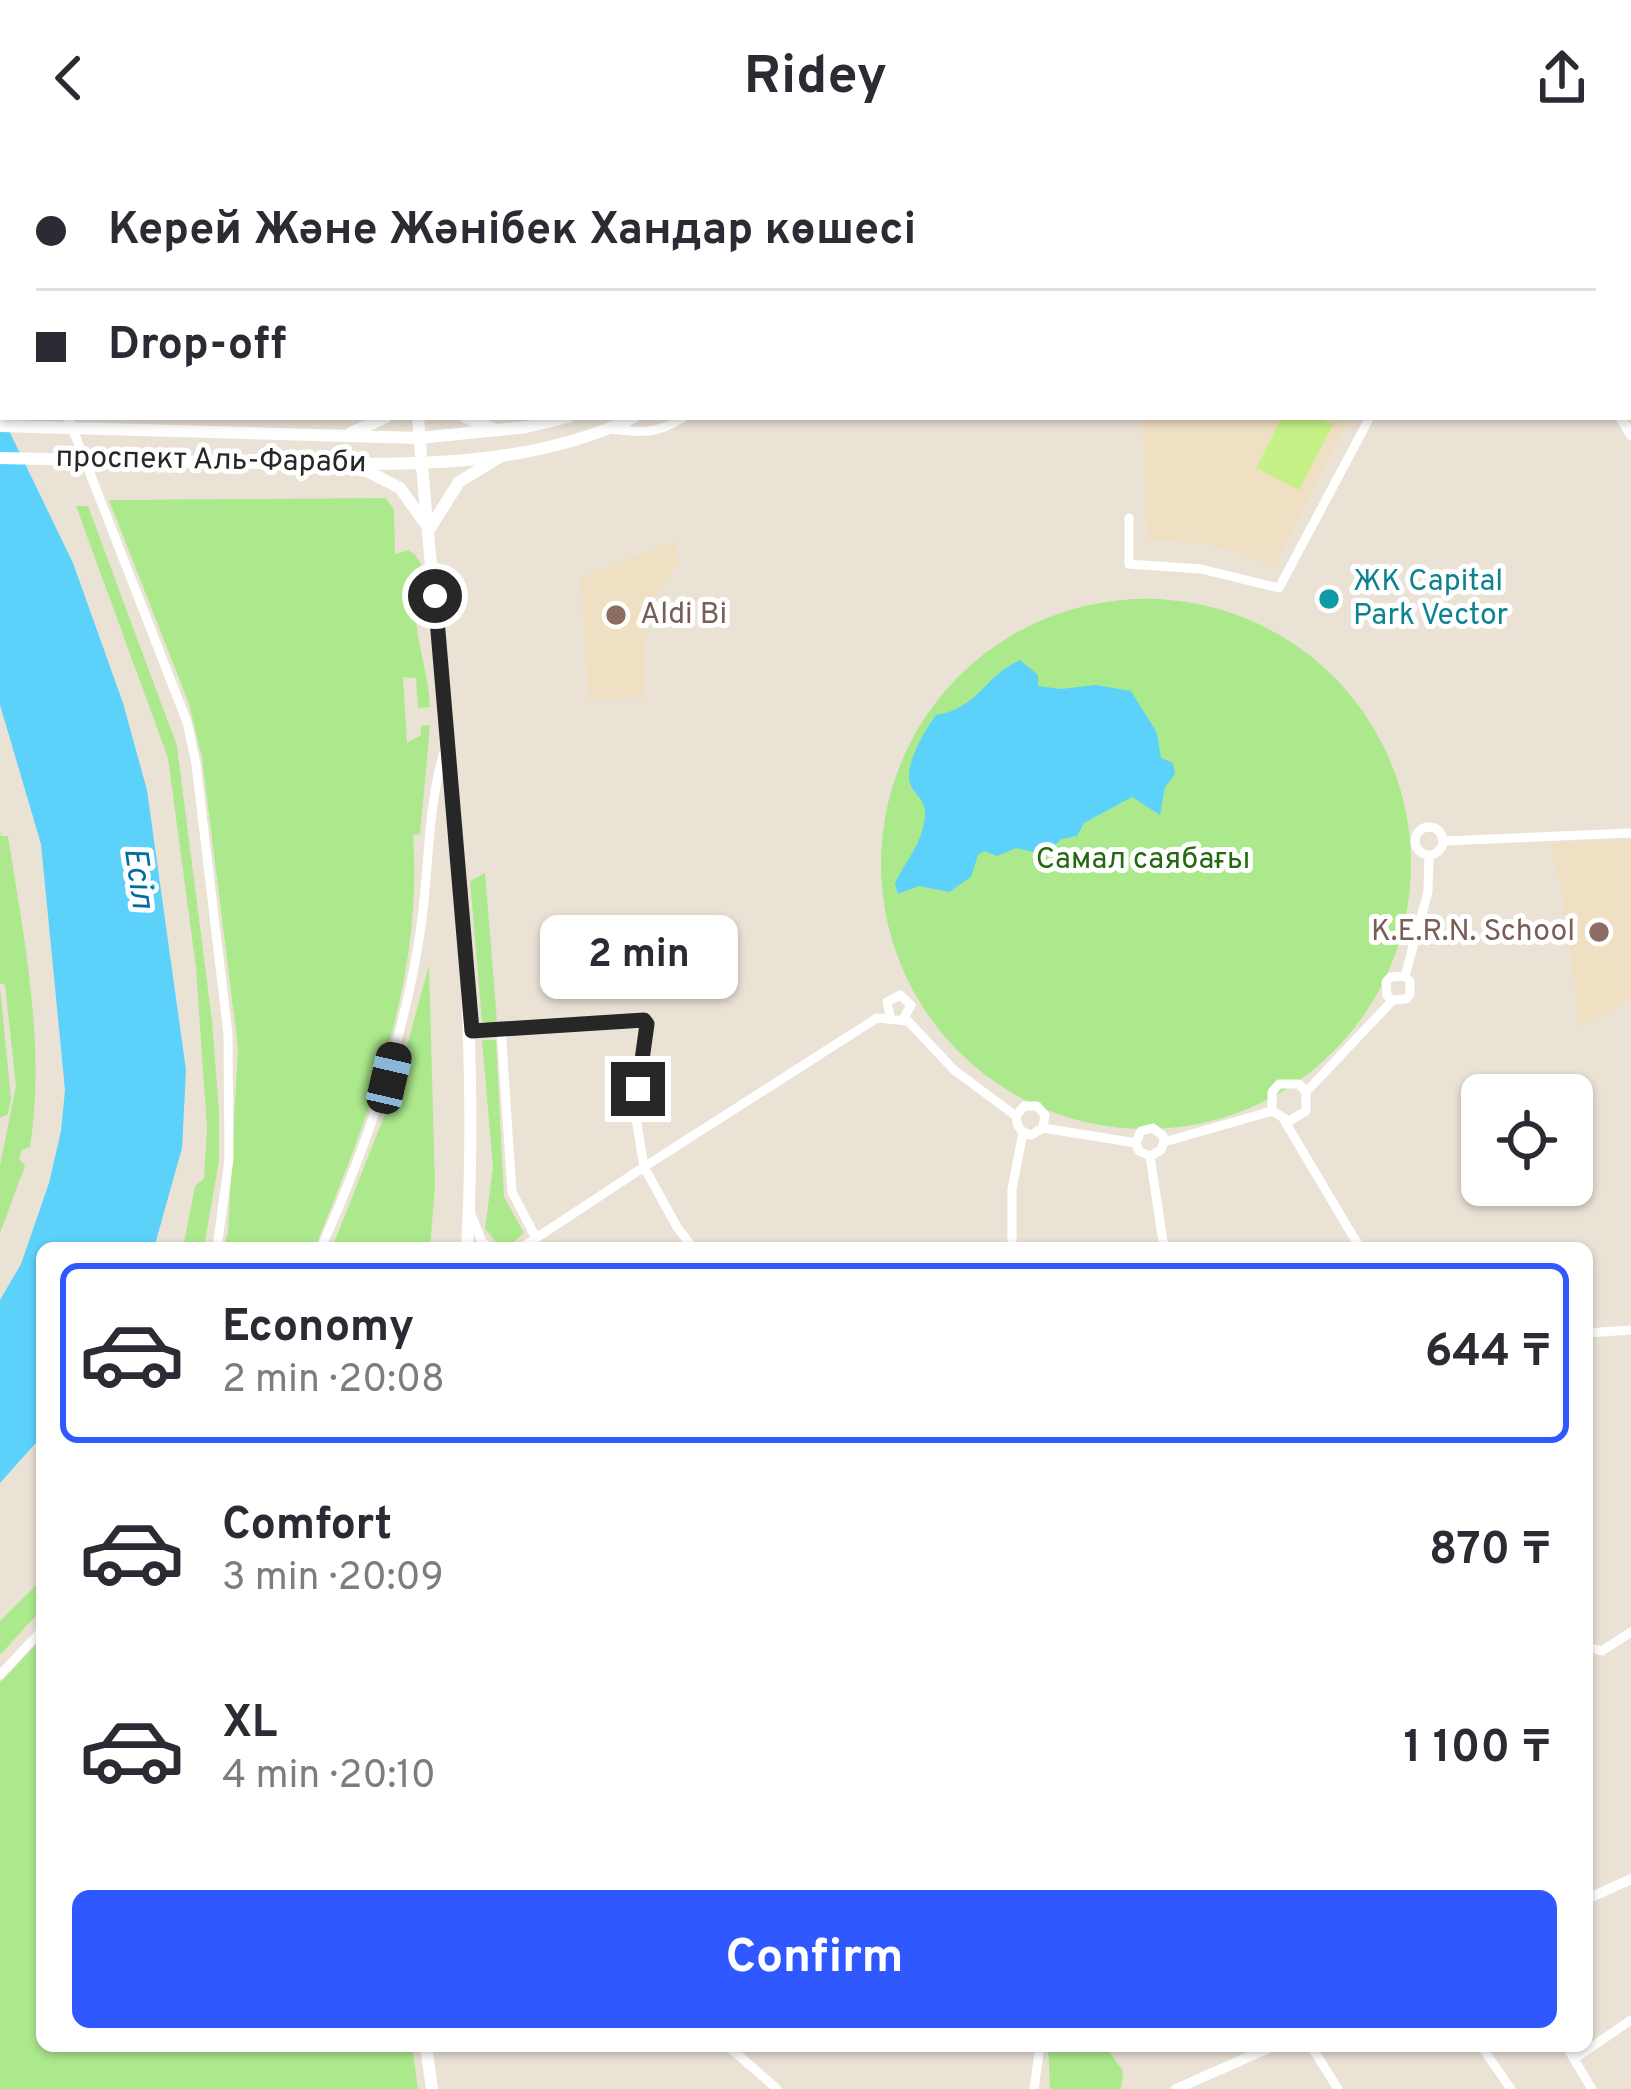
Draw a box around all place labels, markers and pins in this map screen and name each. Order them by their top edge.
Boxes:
place label: ЖК Capital Park Vector [1353,564,1508,635]
marker: ЖК Capital Park Vector [1316,586,1342,612]
place label: Aldi Bi [640,597,727,634]
marker: Aldi Bi [603,602,629,628]
place label: K.E.R.N. School [1371,914,1575,951]
marker: K.E.R.N. School [1586,919,1612,945]

